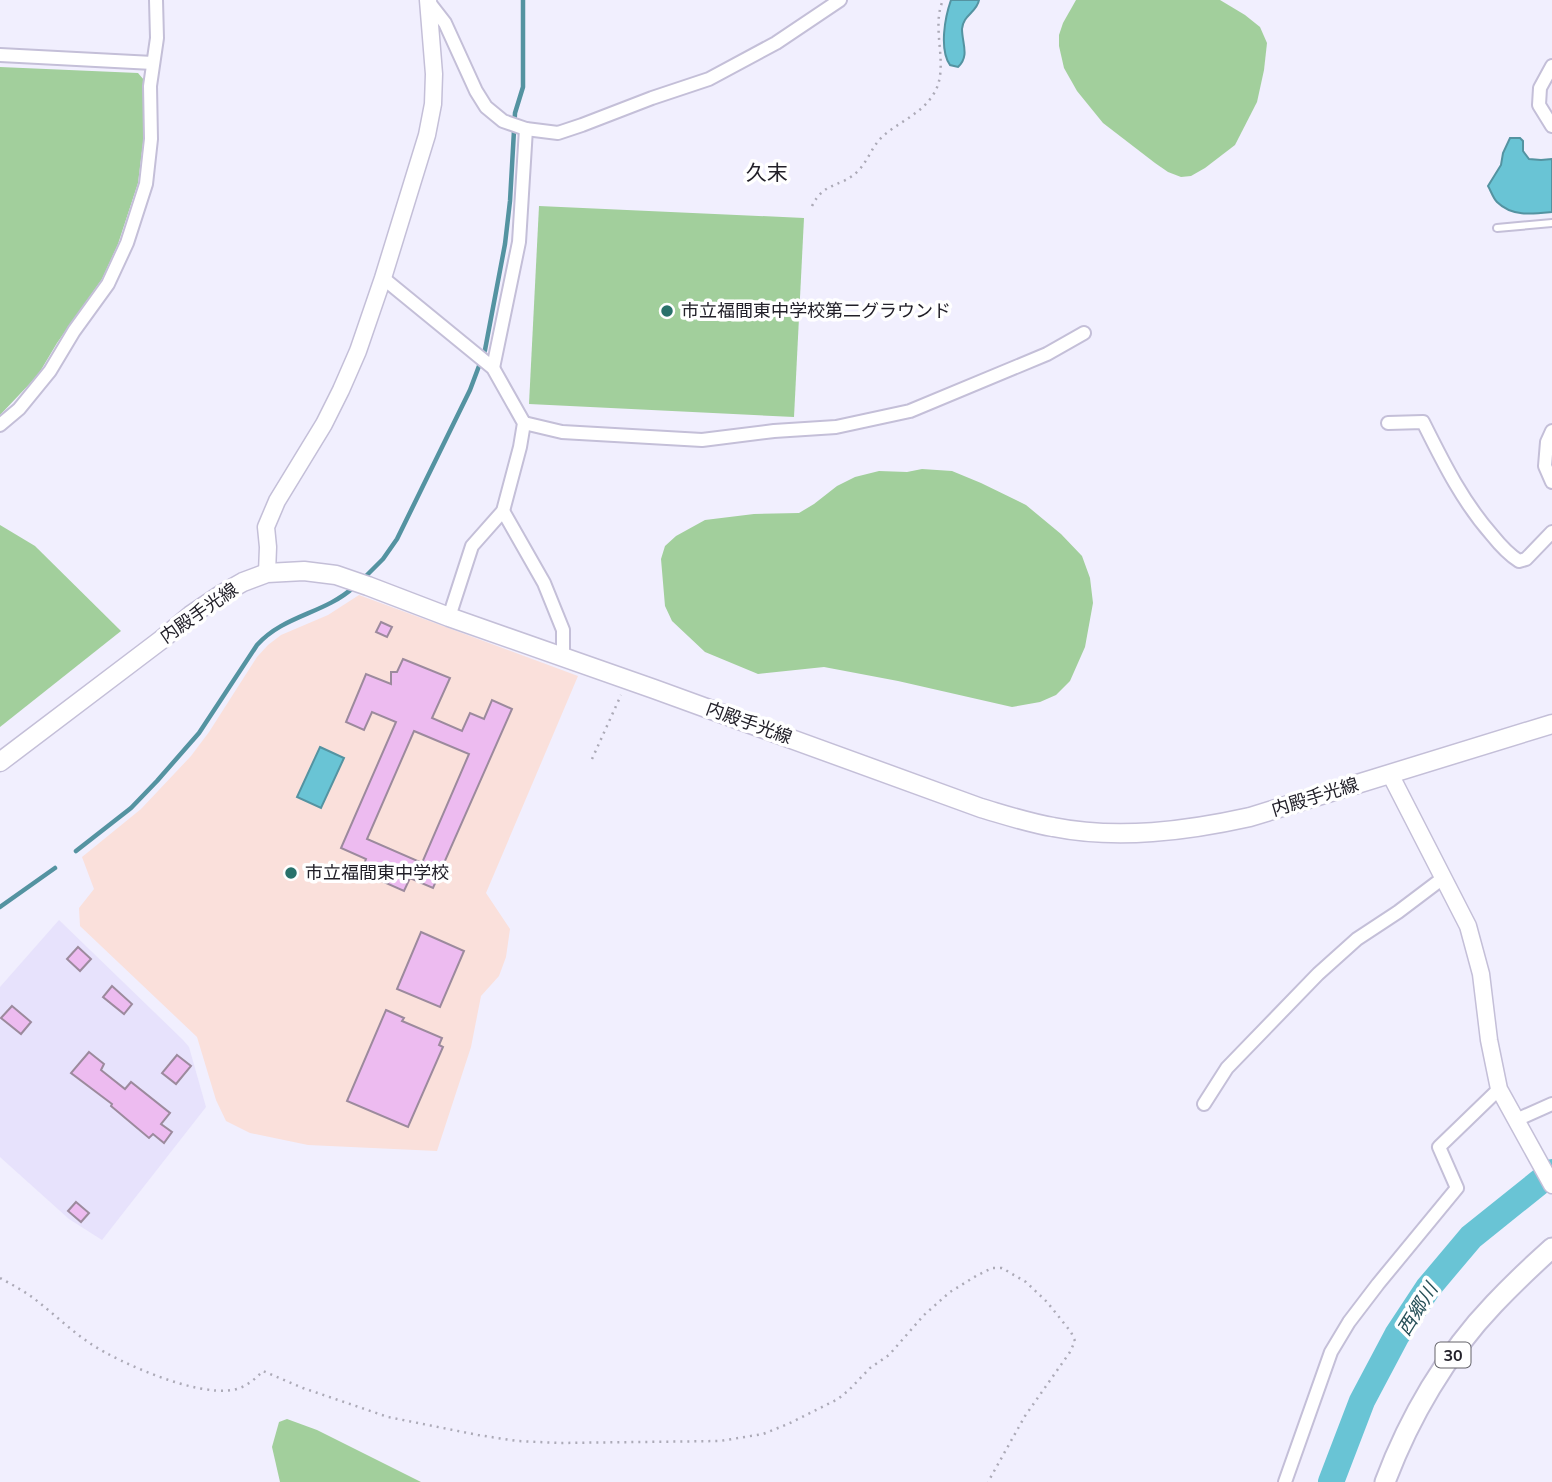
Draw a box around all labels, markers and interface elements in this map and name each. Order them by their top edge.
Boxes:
district label: 久末 [746,159,788,187]
place label: 市立福間東中学校第二グラウンド [681,299,951,323]
marker: 市立福間東中学校第二グラウンド [659,303,675,319]
street label: 内殿手光線 [155,577,243,649]
street label: 内殿手光線 [703,696,795,750]
street label: 内殿手光線 [1268,772,1362,822]
place label: 市立福間東中学校 [305,861,449,885]
marker: 市立福間東中学校 [283,865,299,881]
water label: 西郷川 [1392,1277,1445,1341]
road number: 30 [1436,1343,1470,1368]

